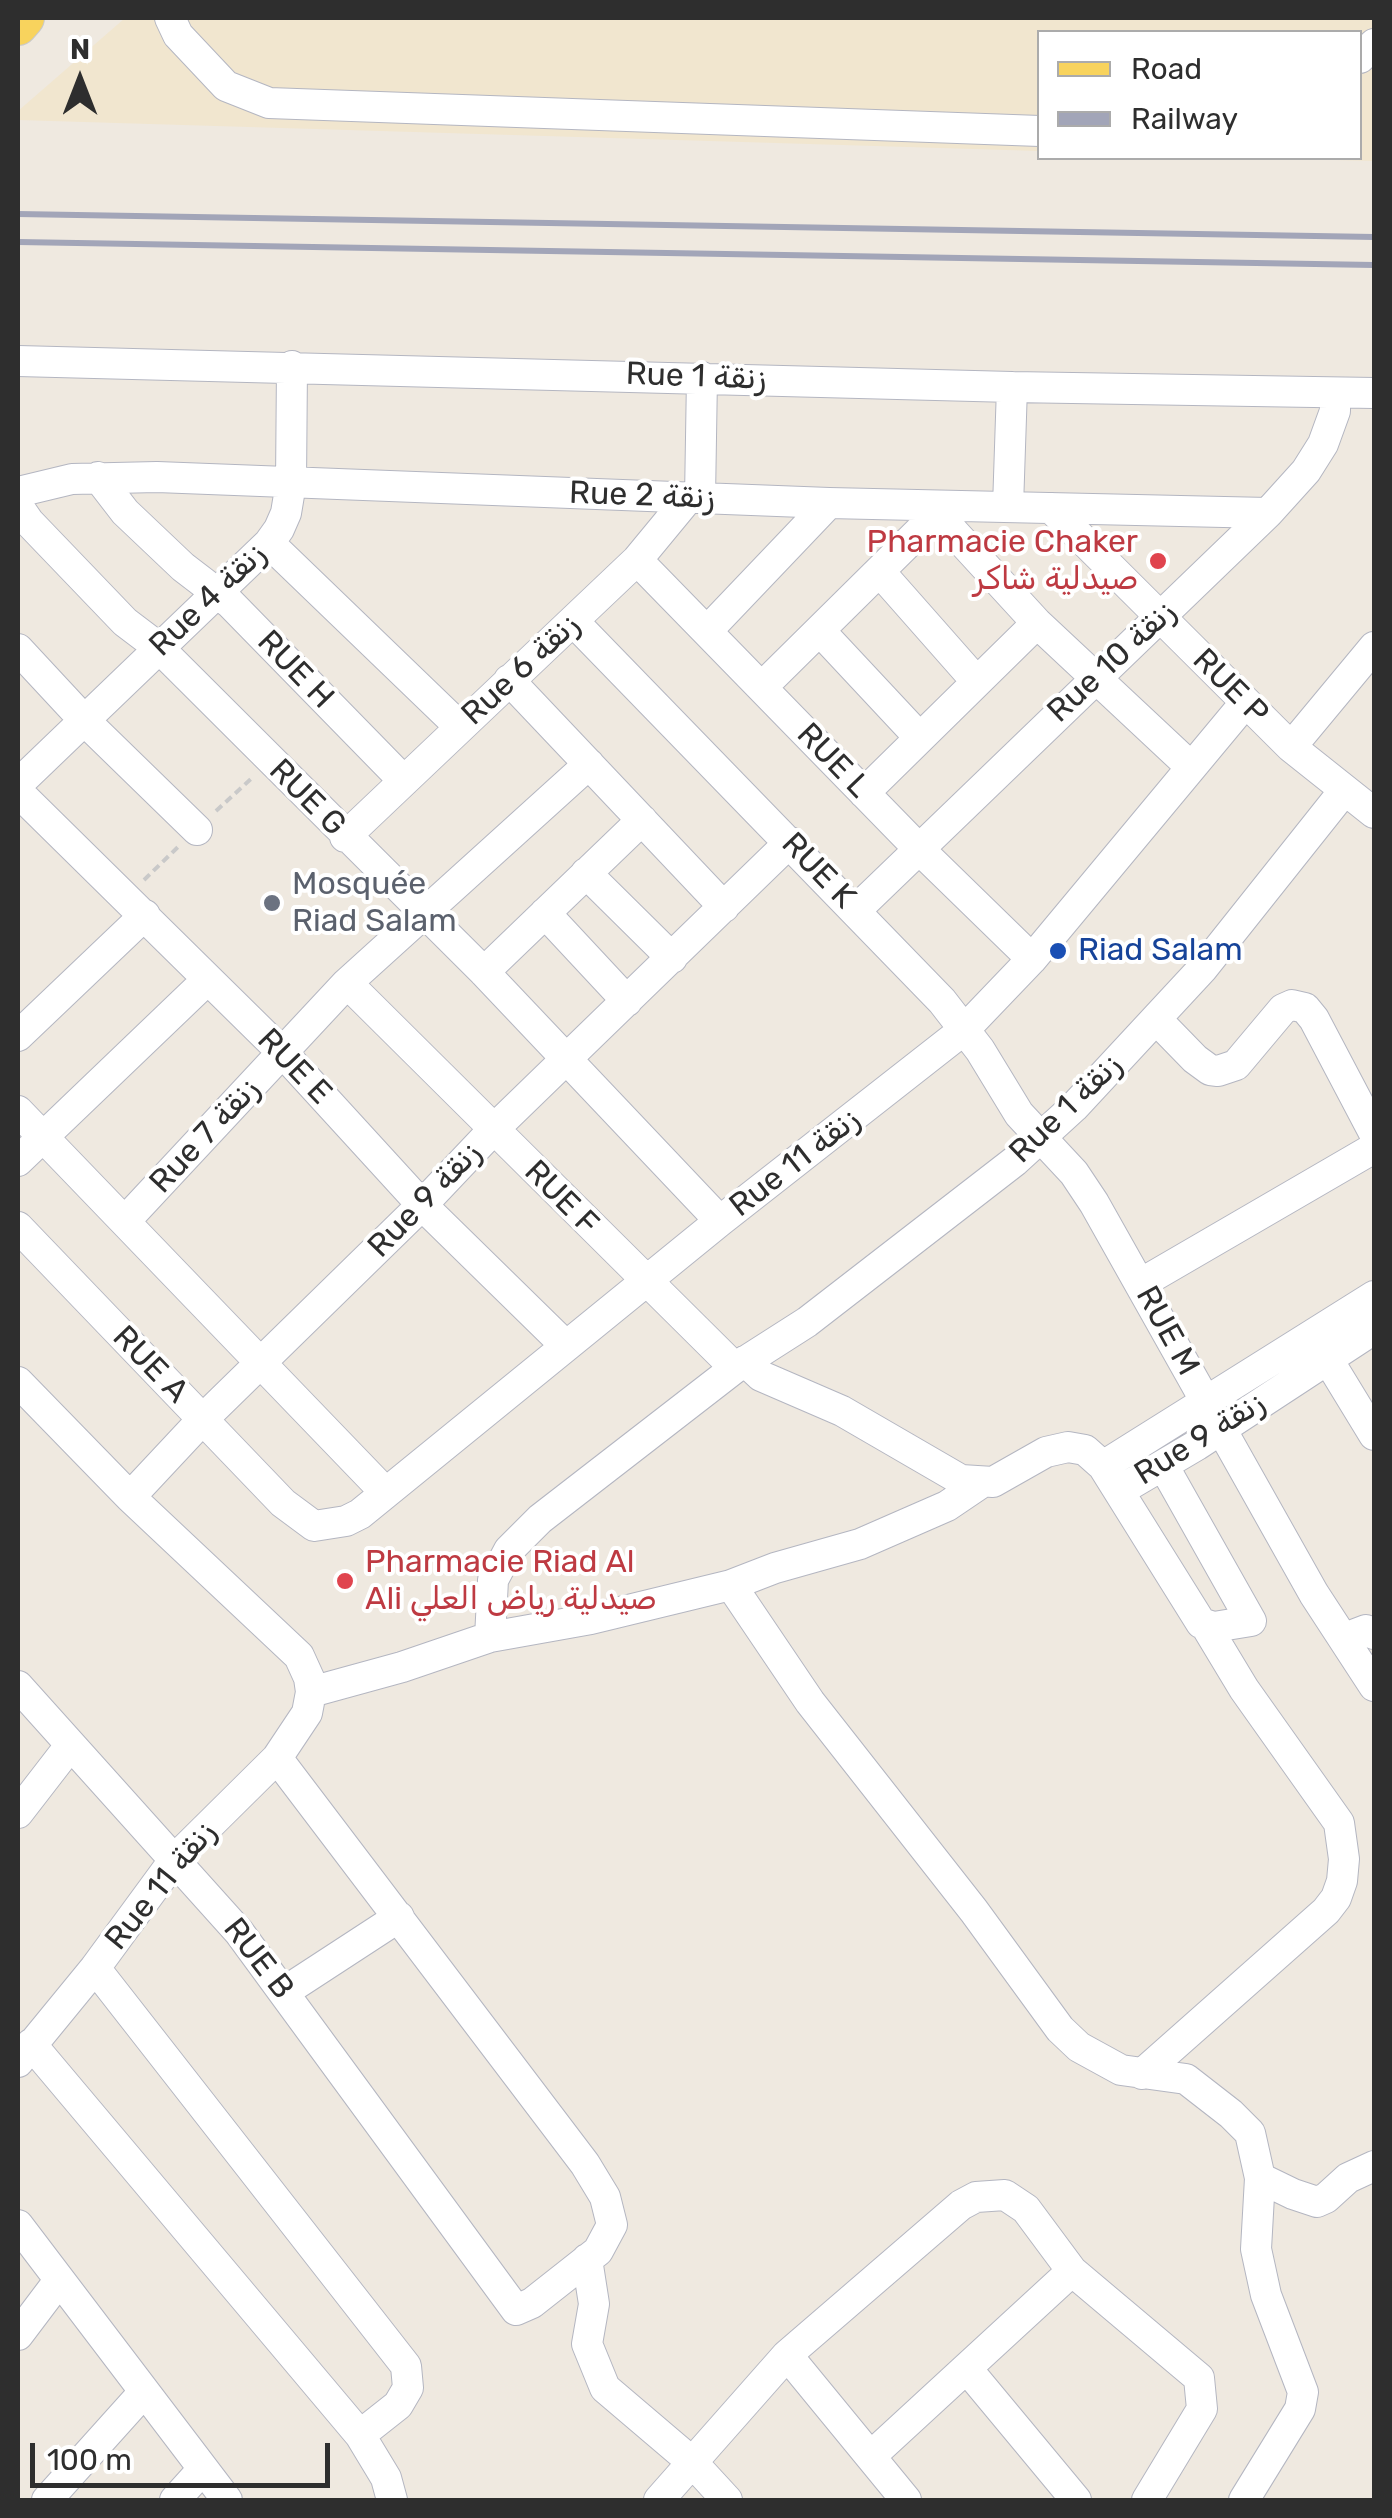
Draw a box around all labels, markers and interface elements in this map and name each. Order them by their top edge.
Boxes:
north arrow [30,30,130,130]
legend [1037,30,1362,160]
text: N [70,33,90,66]
text: Road [1131,51,1202,87]
text: Railway [1131,101,1238,137]
street label: Rue 1 زنقة [625,355,767,399]
street label: Rue 2 زنقة [569,474,715,518]
place label: Pharmacie Chaker صيدلية شاكر [867,524,1138,599]
street label: Rue 4 زنقة [142,535,274,665]
marker: Pharmacie Chaker صيدلية شاكر [1147,550,1169,572]
street label: Rue 10 زنقة [1040,593,1184,731]
street label: Rue 6 زنقة [454,606,588,734]
street label: RUE H [249,623,341,717]
street label: RUE P [1184,641,1276,733]
street label: RUE L [788,716,878,806]
street label: RUE G [261,752,353,844]
street label: RUE K [773,825,863,917]
place label: Mosquée Riad Salam [292,866,457,941]
marker: Mosquée Riad Salam [261,892,283,914]
place label: Riad Salam [1078,932,1243,970]
marker: Riad Salam [1047,940,1069,962]
street label: RUE E [249,1021,339,1113]
street label: Rue 1 زنقة [1002,1046,1130,1172]
street label: Rue 7 زنقة [142,1070,268,1202]
street label: Rue 11 زنقة [722,1100,868,1226]
street label: Rue 9 زنقة [361,1134,489,1266]
street label: RUE F [516,1153,606,1243]
street label: RUE M [1127,1280,1207,1382]
street label: RUE A [104,1319,196,1411]
street label: Rue 9 زنقة [1128,1384,1272,1494]
place label: Pharmacie Riad Al Ali صيدلية رياض العلي [365,1544,657,1619]
marker: Pharmacie Riad Al Ali صيدلية رياض العلي [334,1570,356,1592]
street label: Rue 11 زنقة [98,1814,224,1958]
street label: RUE B [215,1911,301,2007]
scale bar [35,2423,335,2485]
text: 100 m [47,2442,132,2478]

